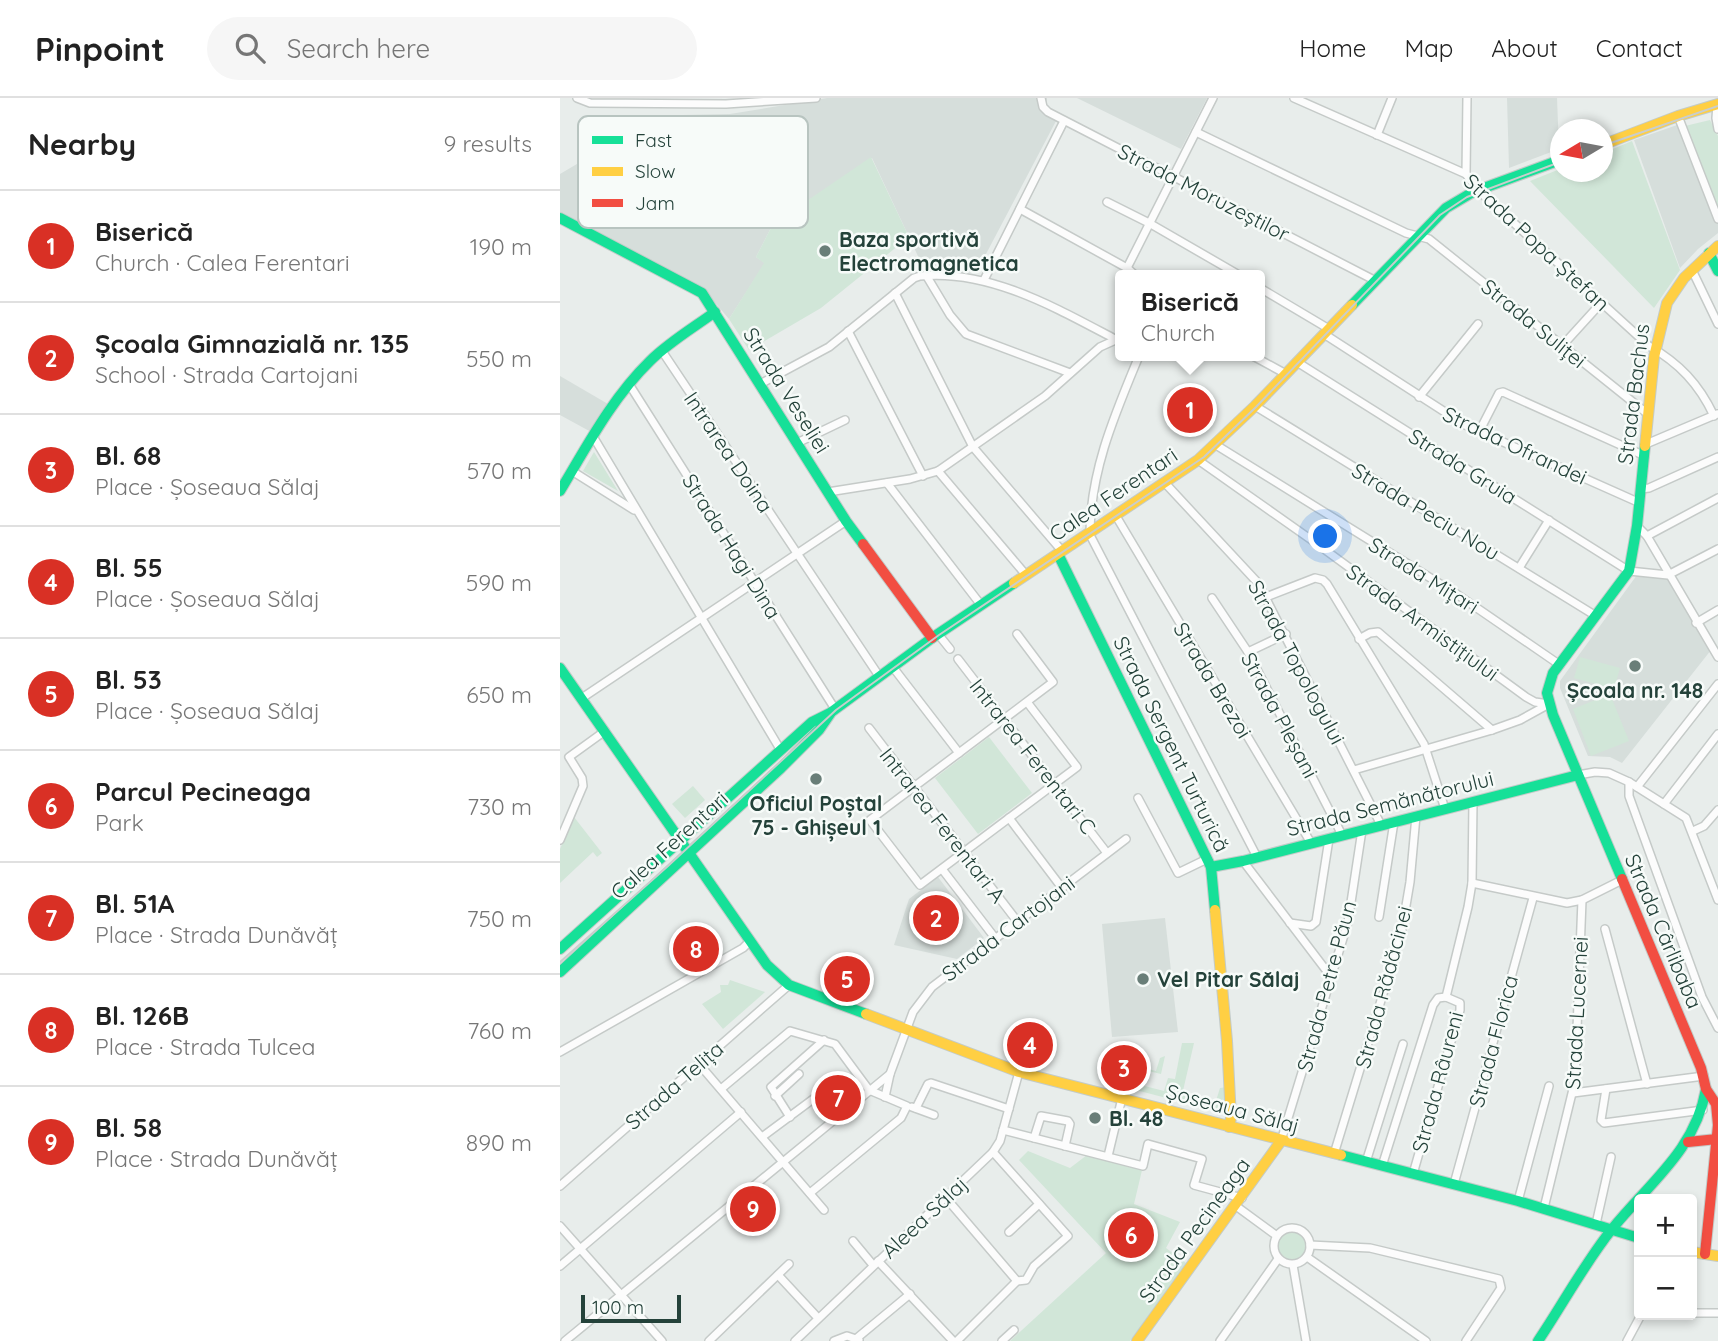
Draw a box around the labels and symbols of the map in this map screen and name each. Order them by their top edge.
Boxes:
legend [578,116,808,228]
north arrow [1550,119,1613,182]
text: Fast [635,128,672,152]
street label: Strada Moruzeștilor [1114,137,1294,247]
text: Slow [635,159,676,183]
street label: Strada Popa Ștefan [1459,168,1615,316]
text: Jam [635,191,675,215]
place label: Baza sportivă Electromagnetica [839,226,1019,276]
marker: Baza sportivă Electromagnetica [817,243,833,259]
street label: Strada Suliței [1476,273,1592,373]
street label: Strada Veseliei [738,322,836,458]
street label: Strada Bachus [1611,322,1655,466]
pin: 1 [1167,384,1213,436]
street label: Intrarea Doina [679,387,779,517]
street label: Strada Ofrandei [1439,400,1591,490]
street label: Strada Gruia [1404,423,1522,509]
street label: Calea Ferentari [1044,442,1182,546]
street label: Strada Peciu Nou [1347,457,1505,565]
street label: Strada Hagi Dina [677,469,787,623]
your location [1308,519,1342,553]
street label: Strada Mițari [1364,531,1484,619]
street label: Strada Armistițiului [1342,558,1504,686]
street label: Strada Topologului [1243,575,1351,749]
street label: Strada Brezoi [1168,617,1258,743]
street label: Strada Sergent Turturică [1108,632,1236,856]
street label: Strada Pleșani [1236,648,1324,782]
marker: Școala nr. 148 [1627,658,1643,674]
street label: Intrarea Ferentari C [964,673,1102,839]
place label: Școala nr. 148 [1567,677,1703,703]
street label: Intrarea Ferentari A [874,742,1012,908]
street label: Strada Semănătorului [1284,765,1496,841]
marker: Oficiul Poștal 75 - Ghișeul 1 [808,771,824,787]
street label: Calea Ferentari [605,786,733,904]
place label: Oficiul Poștal 75 - Ghișeul 1 [750,790,882,842]
street label: Strada Cârlibaba [1620,850,1708,1012]
street label: Strada Cartojani [936,869,1080,987]
pin: 2 [913,892,959,944]
street label: Strada Petre Păun [1291,898,1361,1074]
street label: Strada Rădăcinei [1349,903,1417,1071]
pin: 8 [673,923,719,975]
street label: Strada Lucernei [1559,936,1593,1090]
pin: 5 [824,953,870,1005]
place label: Vel Pitar Sălaj [1157,966,1299,992]
marker: Vel Pitar Sălaj [1135,971,1151,987]
street label: Strada Florica [1463,972,1523,1110]
street label: Strada Râureni [1406,1008,1468,1156]
pin: 4 [1007,1019,1053,1071]
street label: Strada Telița [619,1035,729,1135]
pin: 3 [1101,1042,1147,1094]
pin: 7 [815,1072,861,1124]
street label: Șoseaua Sălaj [1163,1078,1303,1138]
place label: Bl. 48 [1109,1105,1163,1131]
marker: Bl. 48 [1087,1110,1103,1126]
street label: Strada Pecineaga [1133,1152,1255,1308]
street label: Aleea Sălaj [876,1171,972,1263]
pin: 9 [730,1183,776,1235]
pin: 6 [1108,1209,1154,1261]
scale bar [581,1292,681,1324]

